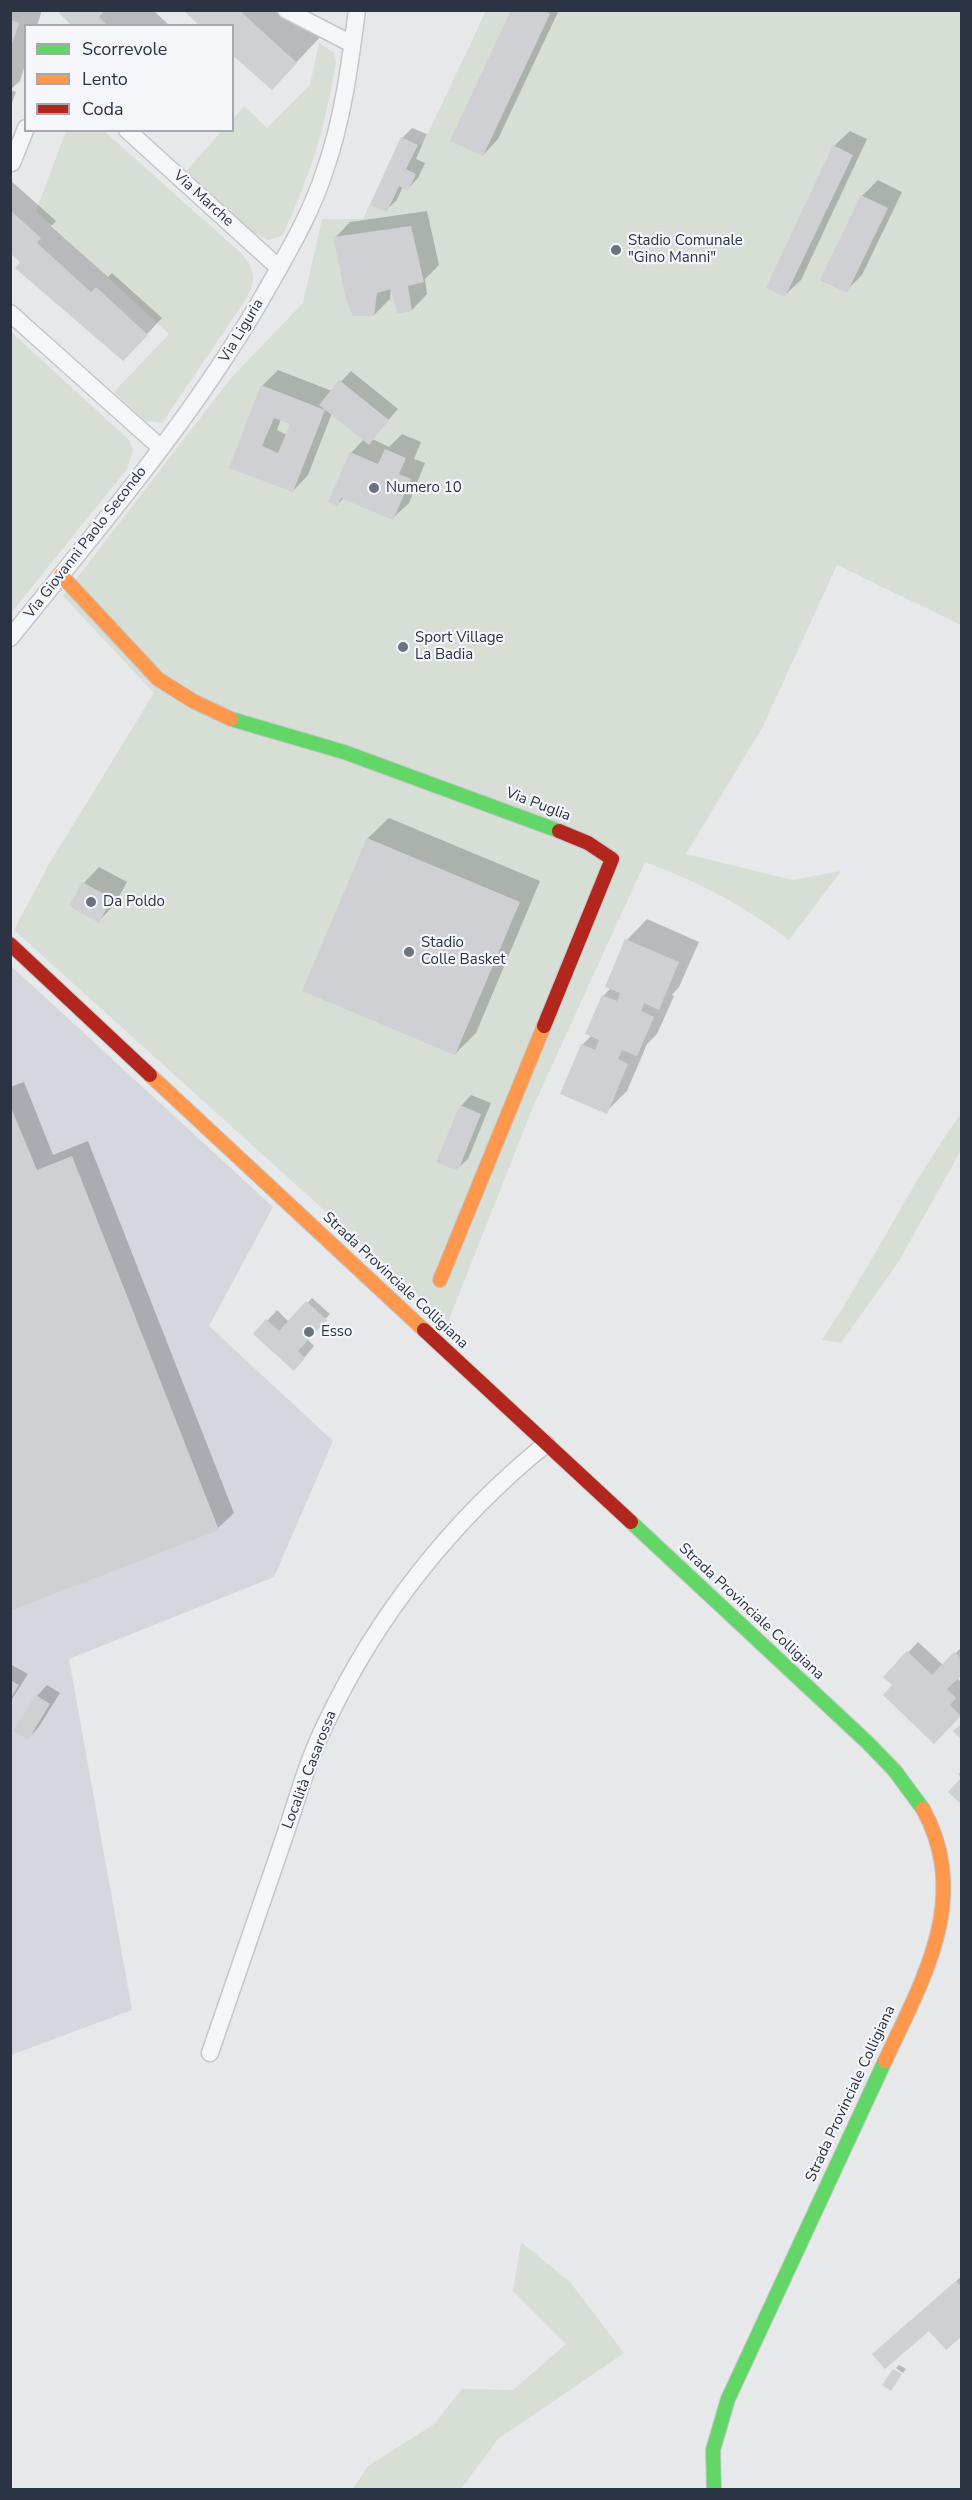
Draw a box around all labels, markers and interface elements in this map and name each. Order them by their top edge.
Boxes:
legend [24,24,234,132]
text: Scorrevole [82,37,167,61]
text: Lento [82,67,128,91]
text: Coda [82,97,124,121]
street label: Via Marche [169,167,237,231]
place label: Stadio Comunale "Gino Manni" [628,232,743,267]
marker: Stadio Comunale "Gino Manni" [609,243,623,257]
street label: Via Liguria [216,296,268,366]
street label: Via Giovanni Paolo Secondo [21,463,151,623]
place label: Numero 10 [386,479,462,497]
marker: Numero 10 [367,481,381,495]
place label: Sport Village La Badia [415,629,504,664]
marker: Sport Village La Badia [396,640,410,654]
street label: Via Puglia [503,784,573,826]
place label: Da Poldo [103,893,165,911]
marker: Da Poldo [84,895,98,909]
place label: Stadio Colle Basket [421,934,505,969]
marker: Stadio Colle Basket [402,945,416,959]
street label: Strada Provinciale Colligiana [319,1209,471,1353]
place label: Esso [321,1323,352,1341]
marker: Esso [302,1325,316,1339]
street label: Strada Provinciale Colligiana [675,1540,827,1684]
street label: Località Casarossa [279,1708,341,1832]
street label: Strada Provinciale Colligiana [802,2003,900,2185]

